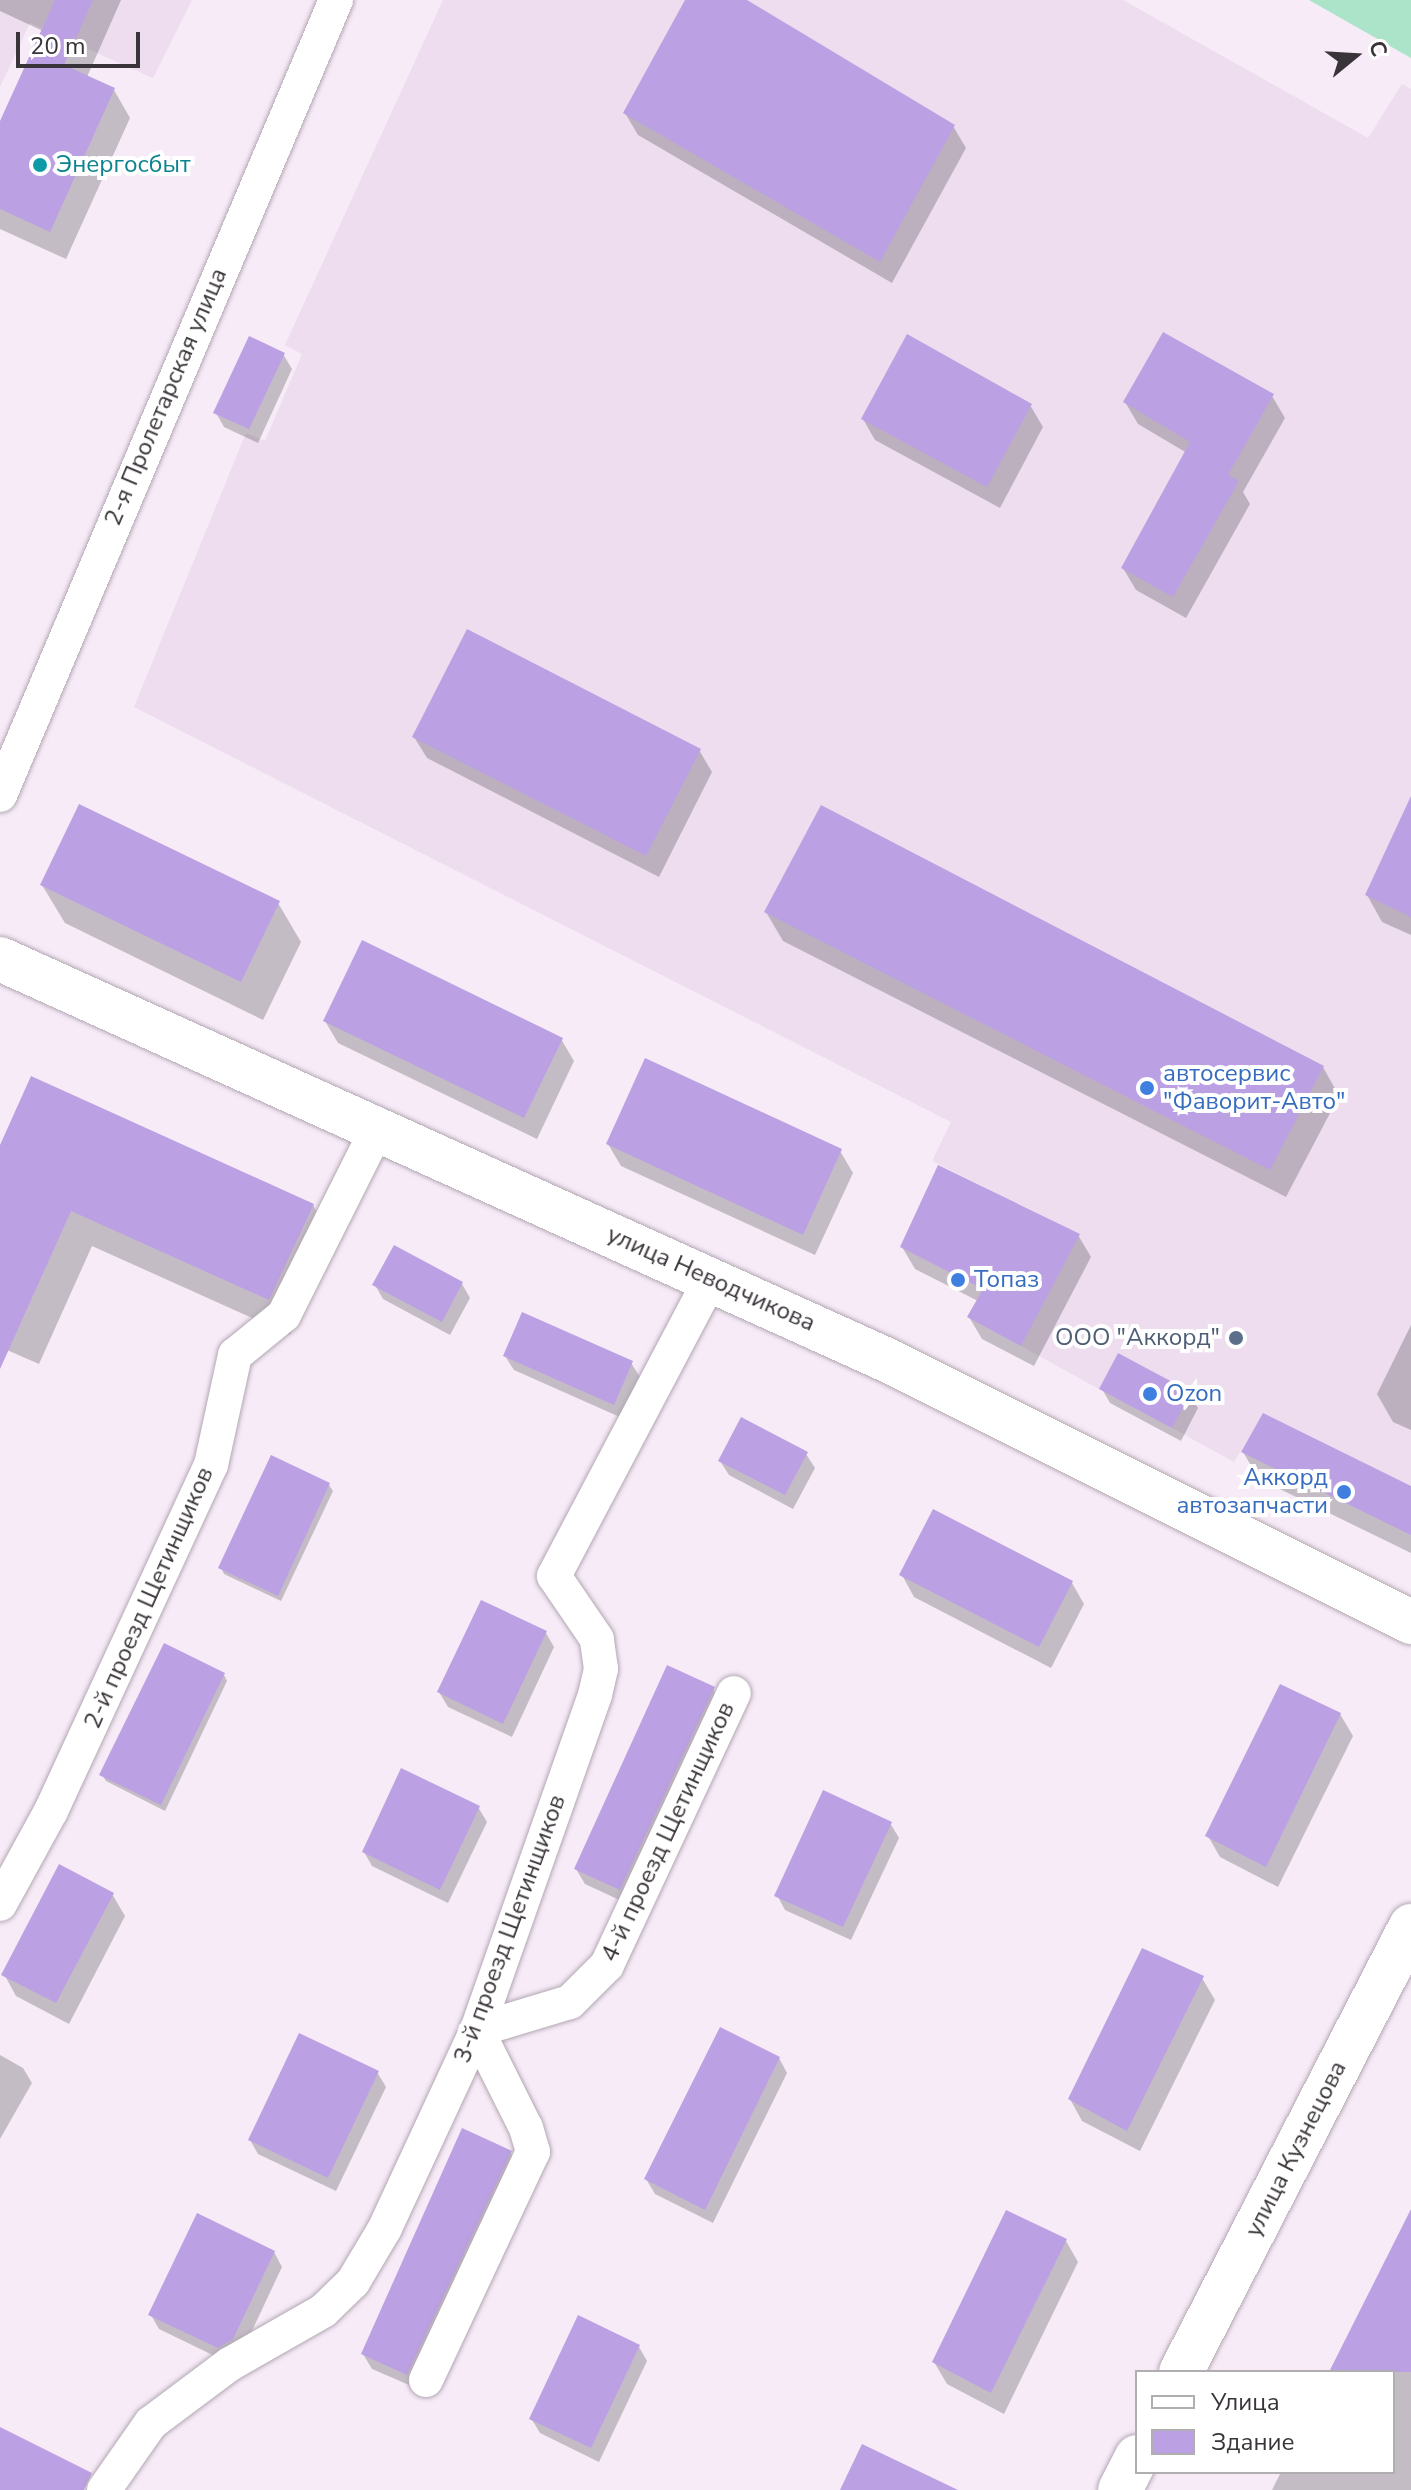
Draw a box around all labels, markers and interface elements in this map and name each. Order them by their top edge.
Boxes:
scale bar [20,16,144,66]
north arrow [1315,16,1395,96]
text: 20 m [30,30,86,62]
text: С [1361,37,1394,60]
place label: Энергосбыт [56,151,191,179]
marker: Энергосбыт [31,156,49,174]
street label: 2-я Пролетарская улица [99,264,233,530]
place label: автосервис "Фаворит-Авто" [1163,1060,1345,1116]
marker: автосервис "Фаворит-Авто" [1138,1079,1156,1097]
street label: улица Неводчикова [602,1220,820,1338]
place label: Топаз [974,1266,1039,1294]
marker: Топаз [949,1271,967,1289]
place label: ООО "Аккорд" [1055,1324,1220,1352]
marker: ООО "Аккорд" [1227,1329,1245,1347]
place label: Ozon [1166,1380,1222,1408]
marker: Ozon [1141,1385,1159,1403]
street label: 2-й проезд Щетинщиков [78,1463,220,1733]
place label: Аккорд автозапчасти [1176,1464,1328,1520]
marker: Аккорд автозапчасти [1335,1483,1353,1501]
street label: 4-й проезд Щетинщиков [595,1698,741,1966]
street label: 3-й проезд Щетинщиков [448,1791,572,2067]
street label: улица Кузнецова [1239,2056,1353,2242]
legend [1135,2370,1395,2474]
text: Улица [1211,2386,1280,2418]
text: Здание [1211,2426,1295,2458]

